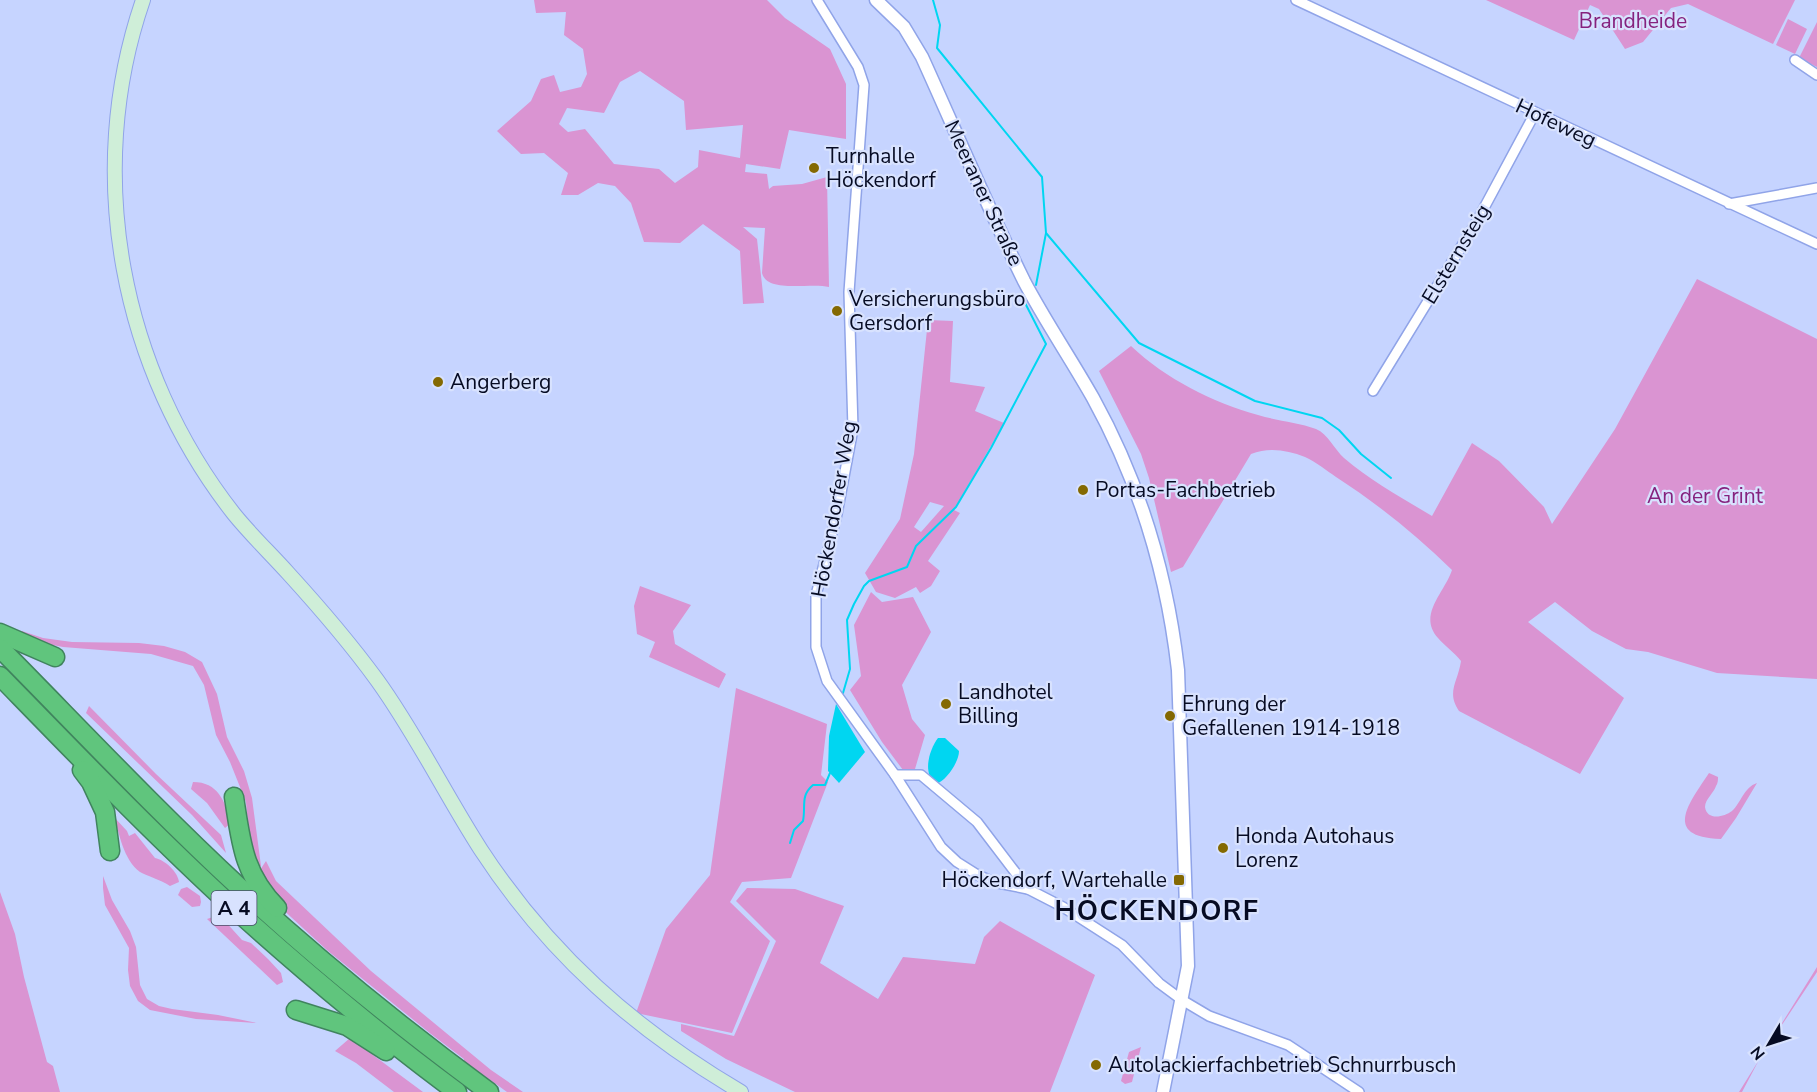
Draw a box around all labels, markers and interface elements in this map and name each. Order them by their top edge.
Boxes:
park label: Brandheide [1579,7,1687,35]
street label: Hofeweg [1511,92,1601,154]
street label: Meeraner Straße [938,116,1030,270]
place label: Turnhalle Höckendorf [826,142,937,194]
marker: Turnhalle Höckendorf [807,161,821,175]
street label: Elsternsteig [1415,199,1497,309]
place label: Versicherungsbüro Gersdorf [848,285,1025,337]
marker: Versicherungsbüro Gersdorf [830,304,844,318]
place label: Angerberg [450,368,551,396]
marker: Angerberg [431,375,445,389]
street label: Höckendorfer Weg [805,418,863,600]
place label: Portas-Fachbetrieb [1095,476,1276,504]
park label: An der Grint [1647,482,1764,510]
marker: Portas-Fachbetrieb [1076,483,1090,497]
place label: Landhotel Billing [958,678,1054,730]
place label: Ehrung der Gefallenen 1914-1918 [1182,690,1400,742]
marker: Landhotel Billing [939,697,953,711]
marker: Ehrung der Gefallenen 1914-1918 [1163,709,1177,723]
place label: Honda Autohaus Lorenz [1235,822,1394,874]
marker: Honda Autohaus Lorenz [1216,841,1230,855]
place label: Höckendorf, Wartehalle [941,866,1167,894]
marker: Höckendorf, Wartehalle [1172,873,1186,887]
road number: A 4 [212,891,256,925]
district label: HÖCKENDORF [1054,893,1260,930]
north arrow [1739,1014,1799,1074]
text: N [1746,1041,1770,1064]
place label: Autolackierfachbetrieb Schnurrbusch [1108,1051,1456,1079]
marker: Autolackierfachbetrieb Schnurrbusch [1089,1058,1103,1072]

